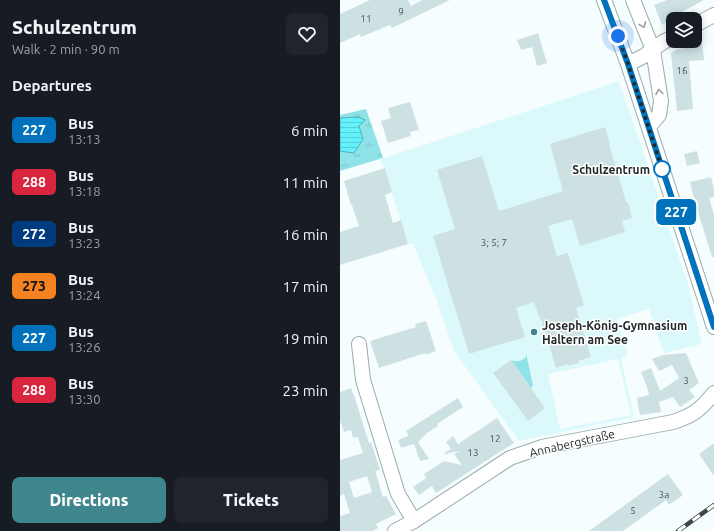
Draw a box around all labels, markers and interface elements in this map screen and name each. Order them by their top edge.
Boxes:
house number: 9 [398,6,404,17]
map controls [666,12,702,48]
button: layers [666,12,702,48]
button: heart [286,13,328,55]
house number: 11 [360,13,372,24]
text: Schulzentrum [12,16,137,38]
one-way arrow [638,20,646,28]
your location [608,26,628,46]
text: Walk · 2 min · 90 m [12,42,120,56]
house number: 16 [676,65,688,76]
text: Departures [12,77,92,94]
one-way arrow [655,89,664,95]
text: Bus [68,115,94,132]
text: 227 [22,122,46,138]
text: 6 min [291,122,328,139]
text: 13:13 [68,132,101,146]
marker: Schulzentrum [653,160,671,178]
place label: Schulzentrum [572,163,650,176]
text: Bus [68,167,94,184]
text: 288 [22,174,46,190]
text: 11 min [282,174,328,191]
text: 13:18 [68,184,101,198]
line badge: 227 [653,199,699,225]
text: 227 [664,204,688,220]
text: Bus [68,219,94,236]
text: 272 [22,226,46,242]
text: 16 min [282,226,328,243]
text: 13:23 [68,236,101,250]
house number: 3; 5; 7 [481,237,507,248]
text: Bus [68,271,94,288]
text: 273 [22,278,46,294]
text: 17 min [282,278,328,295]
text: 13:24 [68,288,101,302]
place label: Joseph-König-Gymnasium Haltern am See [542,319,687,346]
text: Bus [68,323,94,340]
marker: Joseph-König-Gymnasium Haltern am See [529,327,539,337]
text: 227 [22,330,46,346]
text: 19 min [282,330,328,347]
text: 13:26 [68,340,101,354]
text: Bus [68,375,94,392]
house number: 3 [683,375,689,386]
text: 288 [22,382,46,398]
text: 23 min [282,382,328,399]
text: 13:30 [68,392,101,406]
street label: Annabergstraße [528,427,616,459]
house number: 12 [489,433,501,444]
house number: 13 [467,447,479,458]
button: Directions [12,477,166,523]
button: Tickets [174,477,328,523]
house number: 3a [659,489,669,500]
house number: 5 [630,505,636,516]

